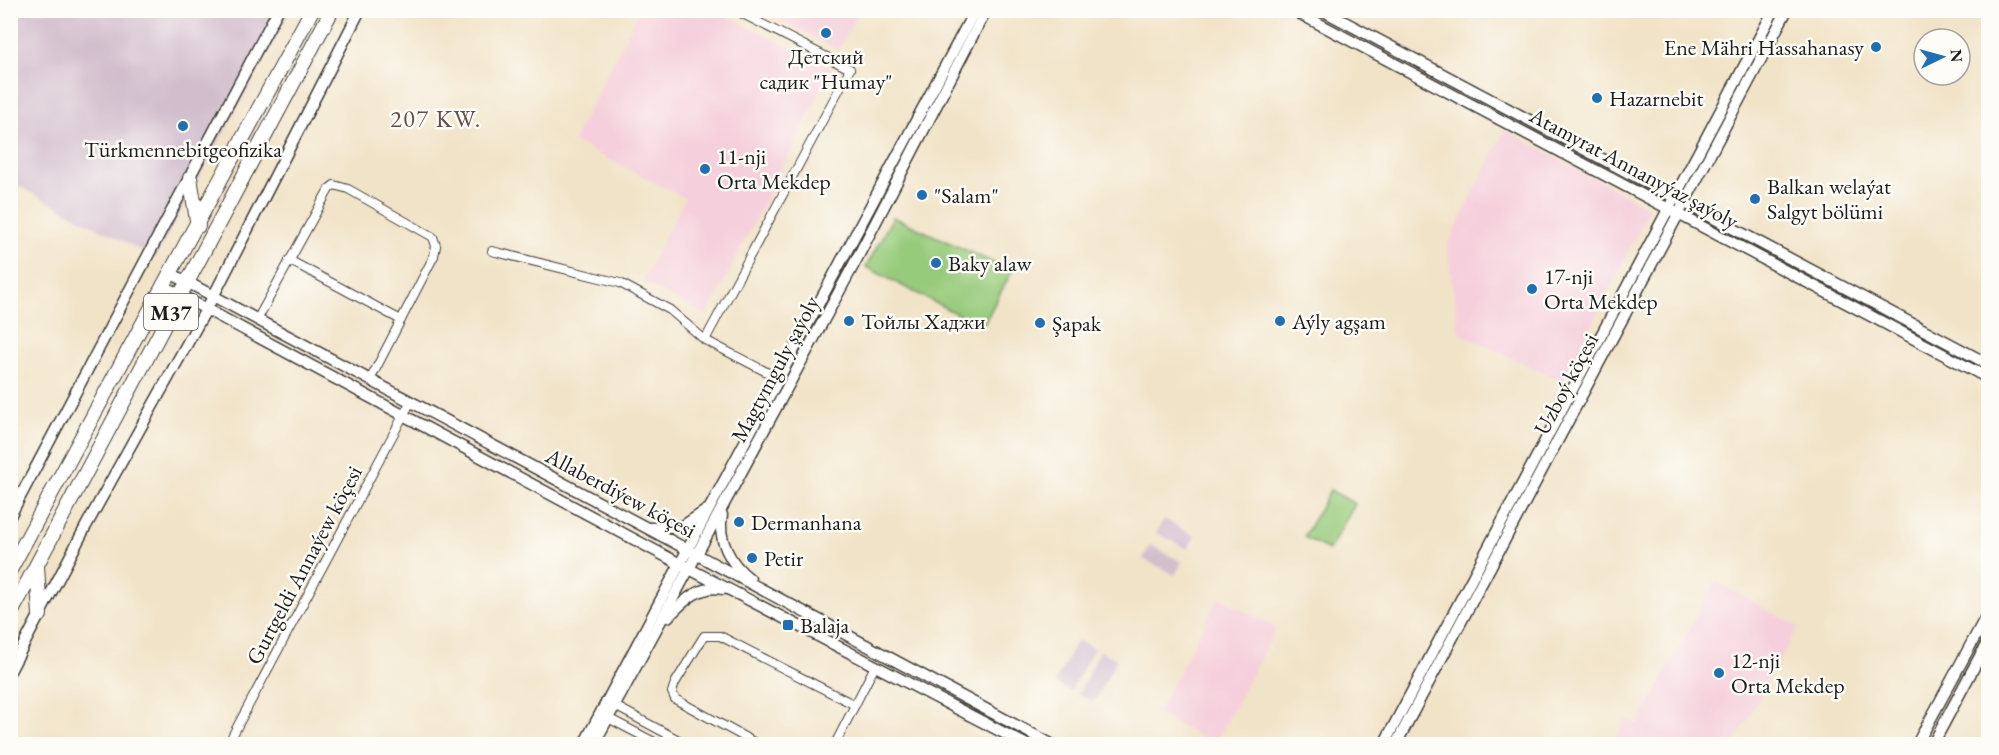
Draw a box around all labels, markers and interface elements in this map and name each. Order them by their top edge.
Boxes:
marker: Детский садик "Humay" [819,26,833,40]
north arrow [1912,27,1972,87]
place label: Ene Mähri Hassahanasy [1664,33,1864,62]
marker: Ene Mähri Hassahanasy [1869,40,1883,54]
place label: Детский садик "Humay" [759,42,893,96]
text: N [1945,48,1967,63]
place label: Hazarnebit [1609,84,1703,113]
marker: Hazarnebit [1590,91,1604,105]
street label: Atamyrat Annanyýaz şaýoly [1524,100,1744,236]
district label: 207 KW. [390,103,482,134]
marker: Türkmennebitgeofizika [176,119,190,133]
place label: Türkmennebitgeofizika [84,135,282,164]
place label: 11-nji Orta Mekdep [717,142,831,196]
marker: 11-nji Orta Mekdep [698,162,712,176]
place label: Balkan welaýat Salgyt bölümi [1767,172,1891,226]
place label: "Salam" [934,181,999,210]
marker: "Salam" [915,188,929,202]
marker: Balkan welaýat Salgyt bölümi [1748,192,1762,206]
place label: Baky alaw [948,249,1032,278]
marker: Baky alaw [929,256,943,270]
place label: 17-nji Orta Mekdep [1544,262,1658,316]
marker: 17-nji Orta Mekdep [1525,282,1539,296]
street label: Magtymguly şaýoly [724,290,826,447]
road number: M37 [144,294,198,330]
place label: Тойлы Хаджи [861,307,986,336]
place label: Aýly agşam [1291,307,1386,336]
place label: Şapak [1052,309,1102,338]
marker: Тойлы Хаджи [842,314,856,328]
marker: Aýly agşam [1273,314,1287,328]
marker: Şapak [1033,316,1047,330]
street label: Uzboý köçesi [1527,328,1605,440]
street label: Allaberdiýew köçesi [540,441,701,545]
street label: Gurtgeldi Annaýew köçesi [239,461,369,669]
place label: Dermanhana [751,508,862,537]
marker: Dermanhana [732,515,746,529]
place label: Petir [764,544,804,573]
marker: Petir [745,551,759,565]
place label: Balaja [800,611,850,640]
marker: Balaja [781,618,795,632]
place label: 12-nji Orta Mekdep [1731,646,1845,700]
marker: 12-nji Orta Mekdep [1712,666,1726,680]

